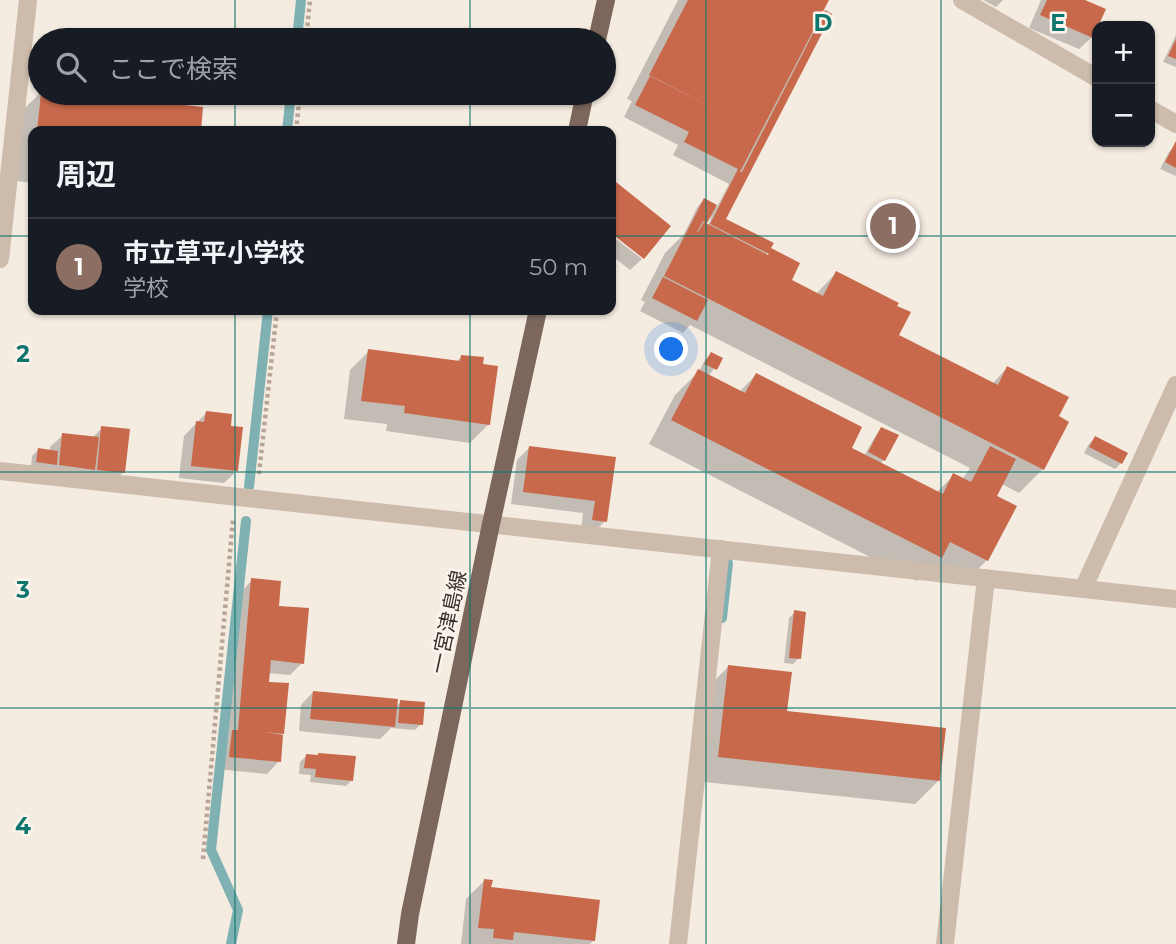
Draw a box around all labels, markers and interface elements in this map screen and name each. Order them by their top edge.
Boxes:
text: D [814,9,833,37]
text: E [1050,9,1066,37]
map controls [1092,21,1155,147]
button: + [1092,21,1155,84]
search box [28,28,616,105]
icon: search [52,48,90,86]
text: ここで検索 [108,53,238,85]
button: − [1092,84,1155,147]
text: 周辺 [56,156,116,193]
pin: 1 [870,200,916,252]
text: 市立草平小学校 [123,237,305,269]
text: 1 [74,253,84,281]
text: 50 m [529,253,588,281]
text: 学校 [123,274,169,302]
your location [654,332,688,366]
text: 2 [16,340,30,368]
street label: 一宮津島線 [425,568,471,676]
text: 3 [15,576,30,604]
text: 4 [15,812,31,840]

